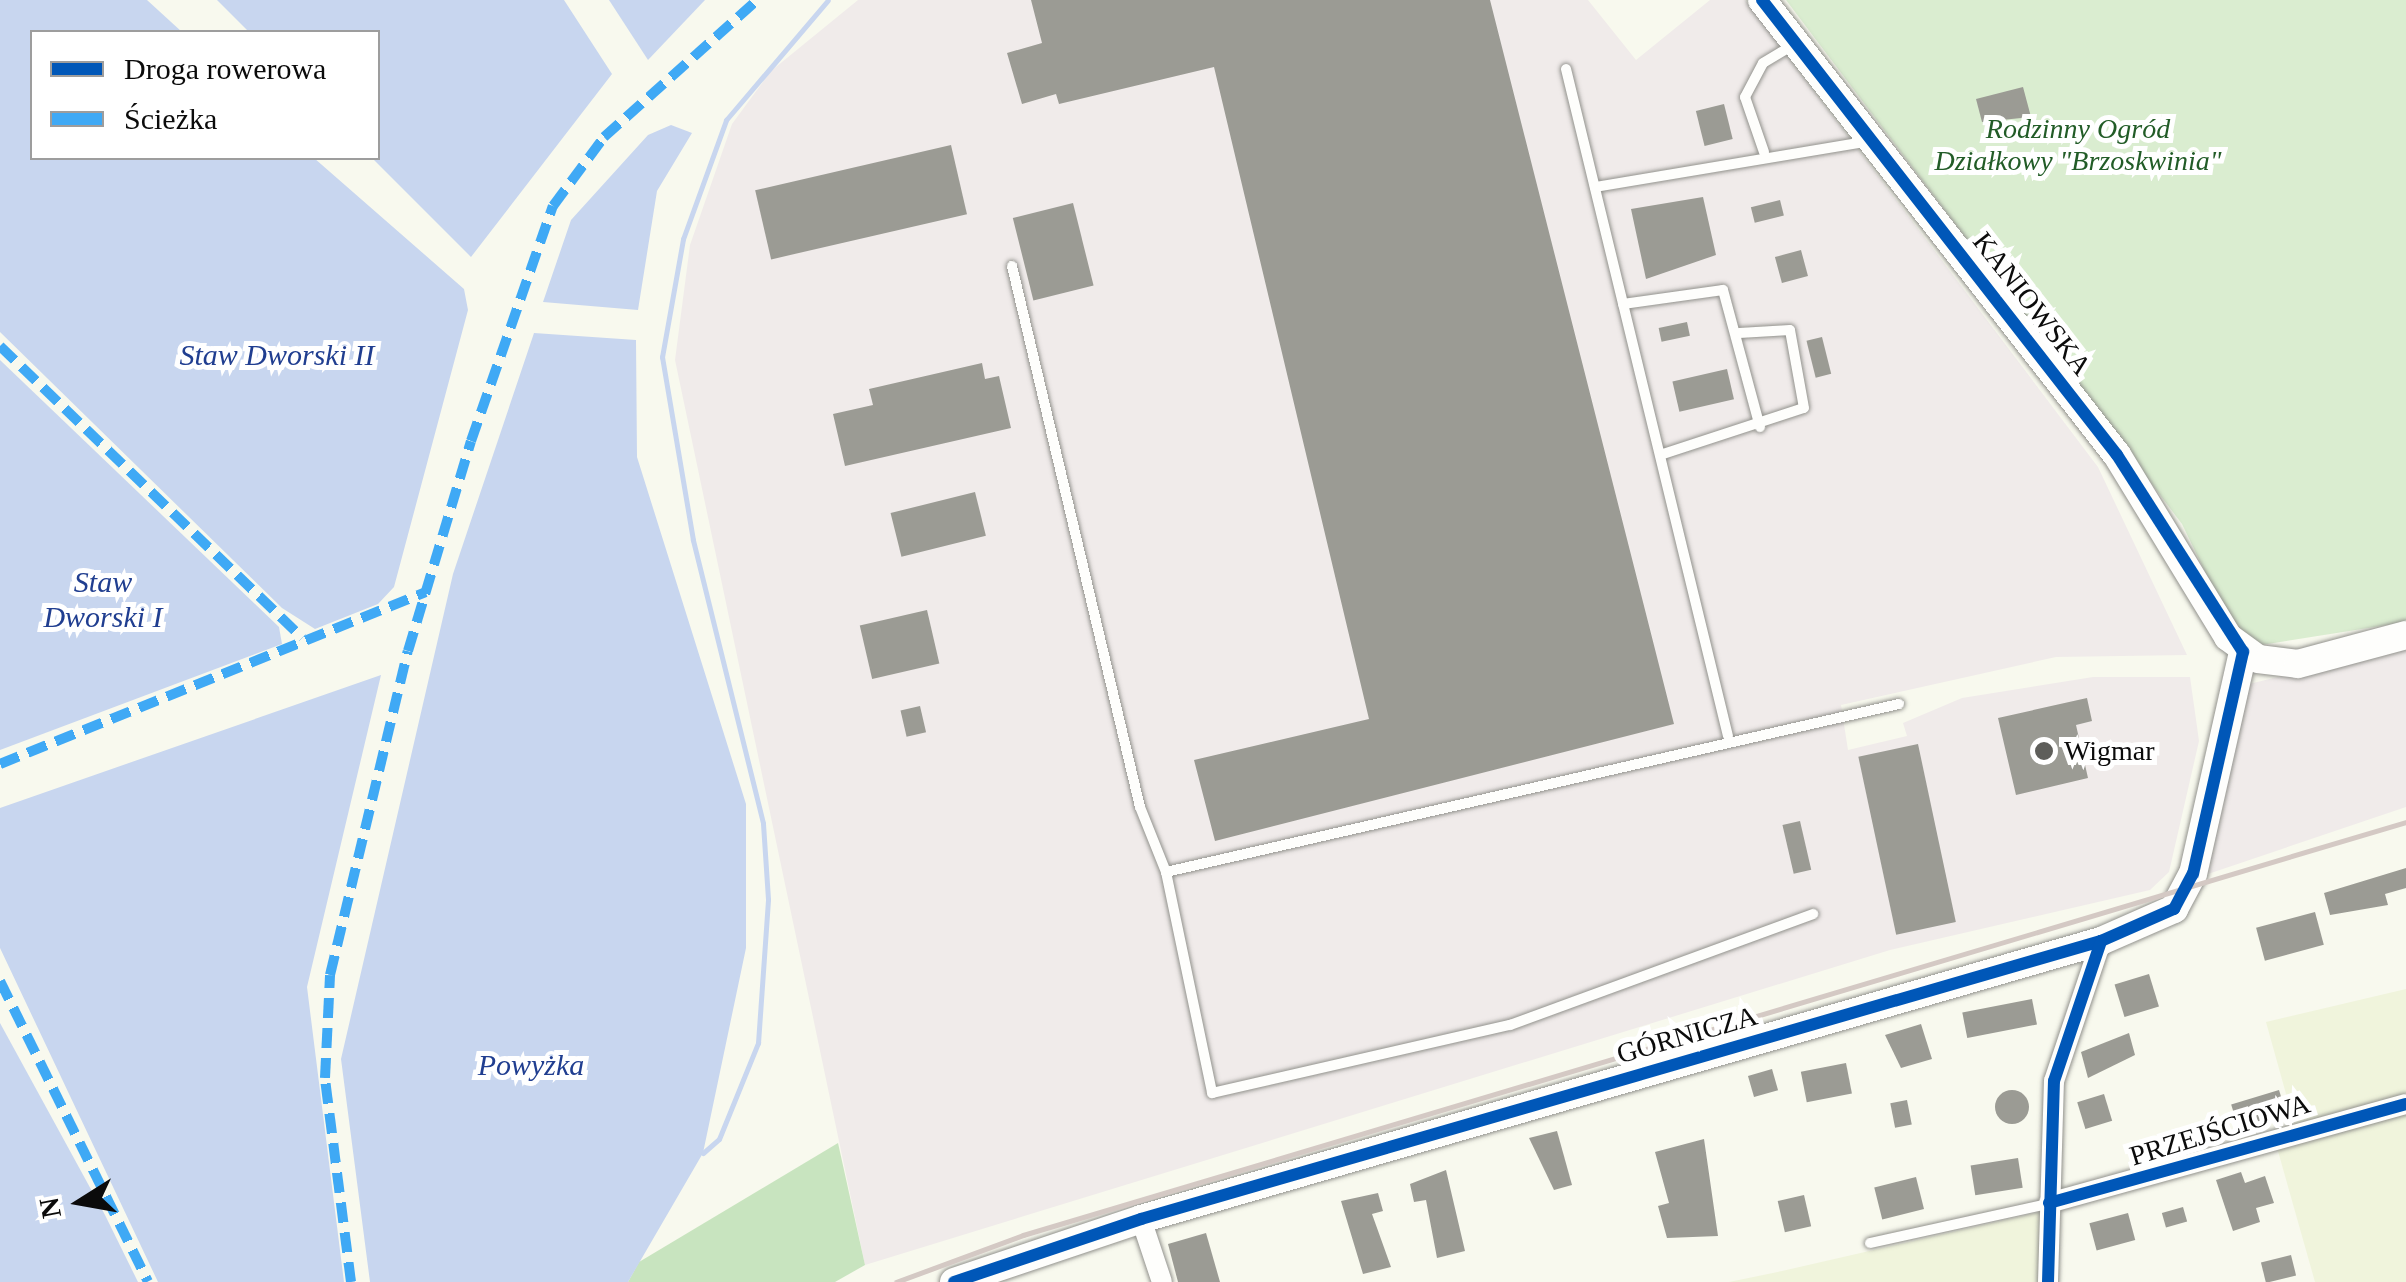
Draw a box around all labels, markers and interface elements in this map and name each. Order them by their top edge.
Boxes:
legend [30,30,380,160]
text: Droga rowerowa [124,52,326,85]
text: Ścieżka [124,102,217,135]
park label: Rodzinny Ogród Działkowy "Brzoskwinia" [1934,112,2222,178]
street label: KANIOWSKA [1966,226,2098,382]
water label: Staw Dworski II [180,337,374,373]
water label: Staw Dworski I [43,564,163,634]
place label: Wigmar [2064,734,2155,768]
marker: Wigmar [2033,740,2055,762]
street label: GÓRNICZA [1613,999,1761,1071]
water label: Powyżka [478,1047,584,1083]
street label: PRZEJŚCIOWA [2126,1087,2314,1173]
north arrow [30,1152,130,1252]
text: N [33,1195,67,1221]

